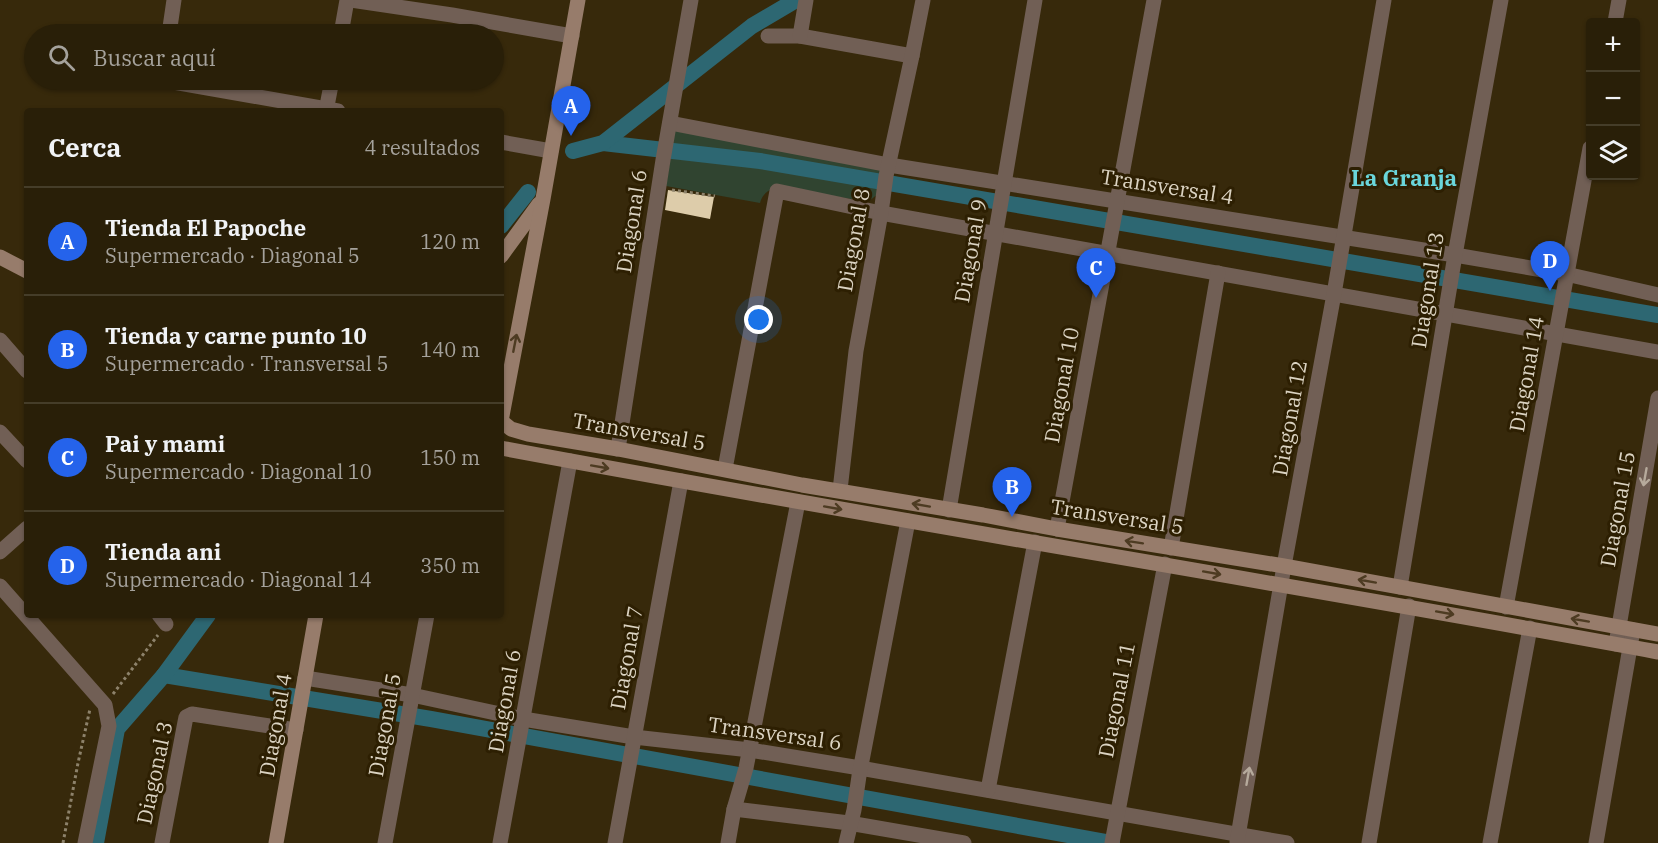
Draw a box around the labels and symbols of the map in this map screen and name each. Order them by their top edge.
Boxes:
pin: A [552,86,590,136]
street label: Transversal 4 [1098,162,1236,210]
district label: La Granja [1351,163,1457,192]
street label: Diagonal 6 [609,167,653,275]
street label: Diagonal 8 [830,186,876,294]
street label: Diagonal 9 [947,197,993,305]
street label: Diagonal 13 [1404,230,1450,350]
pin: D [1530,242,1570,291]
pin: C [1076,248,1116,298]
your location [744,305,773,334]
street label: Diagonal 14 [1502,314,1550,434]
street label: Diagonal 10 [1037,325,1085,445]
one-way arrow [510,334,521,354]
street label: Diagonal 12 [1265,358,1313,478]
street label: Transversal 5 [570,406,708,456]
street label: Diagonal 15 [1593,449,1641,569]
one-way arrow [589,461,609,472]
one-way arrow [1639,466,1650,486]
pin: B [992,468,1032,517]
street label: Transversal 5 [1048,492,1186,540]
one-way arrow [911,499,931,510]
one-way arrow [823,503,842,514]
one-way arrow [1124,536,1144,547]
one-way arrow [1201,567,1221,578]
one-way arrow [1358,575,1378,586]
street label: Diagonal 7 [603,604,649,712]
one-way arrow [1435,608,1455,619]
one-way arrow [1571,614,1590,625]
street label: Diagonal 11 [1091,640,1141,760]
street label: Diagonal 6 [481,647,527,755]
street label: Diagonal 4 [252,671,298,779]
street label: Diagonal 5 [361,671,407,779]
street label: Transversal 6 [706,710,844,756]
street label: Diagonal 3 [129,719,179,827]
one-way arrow [1243,767,1254,787]

